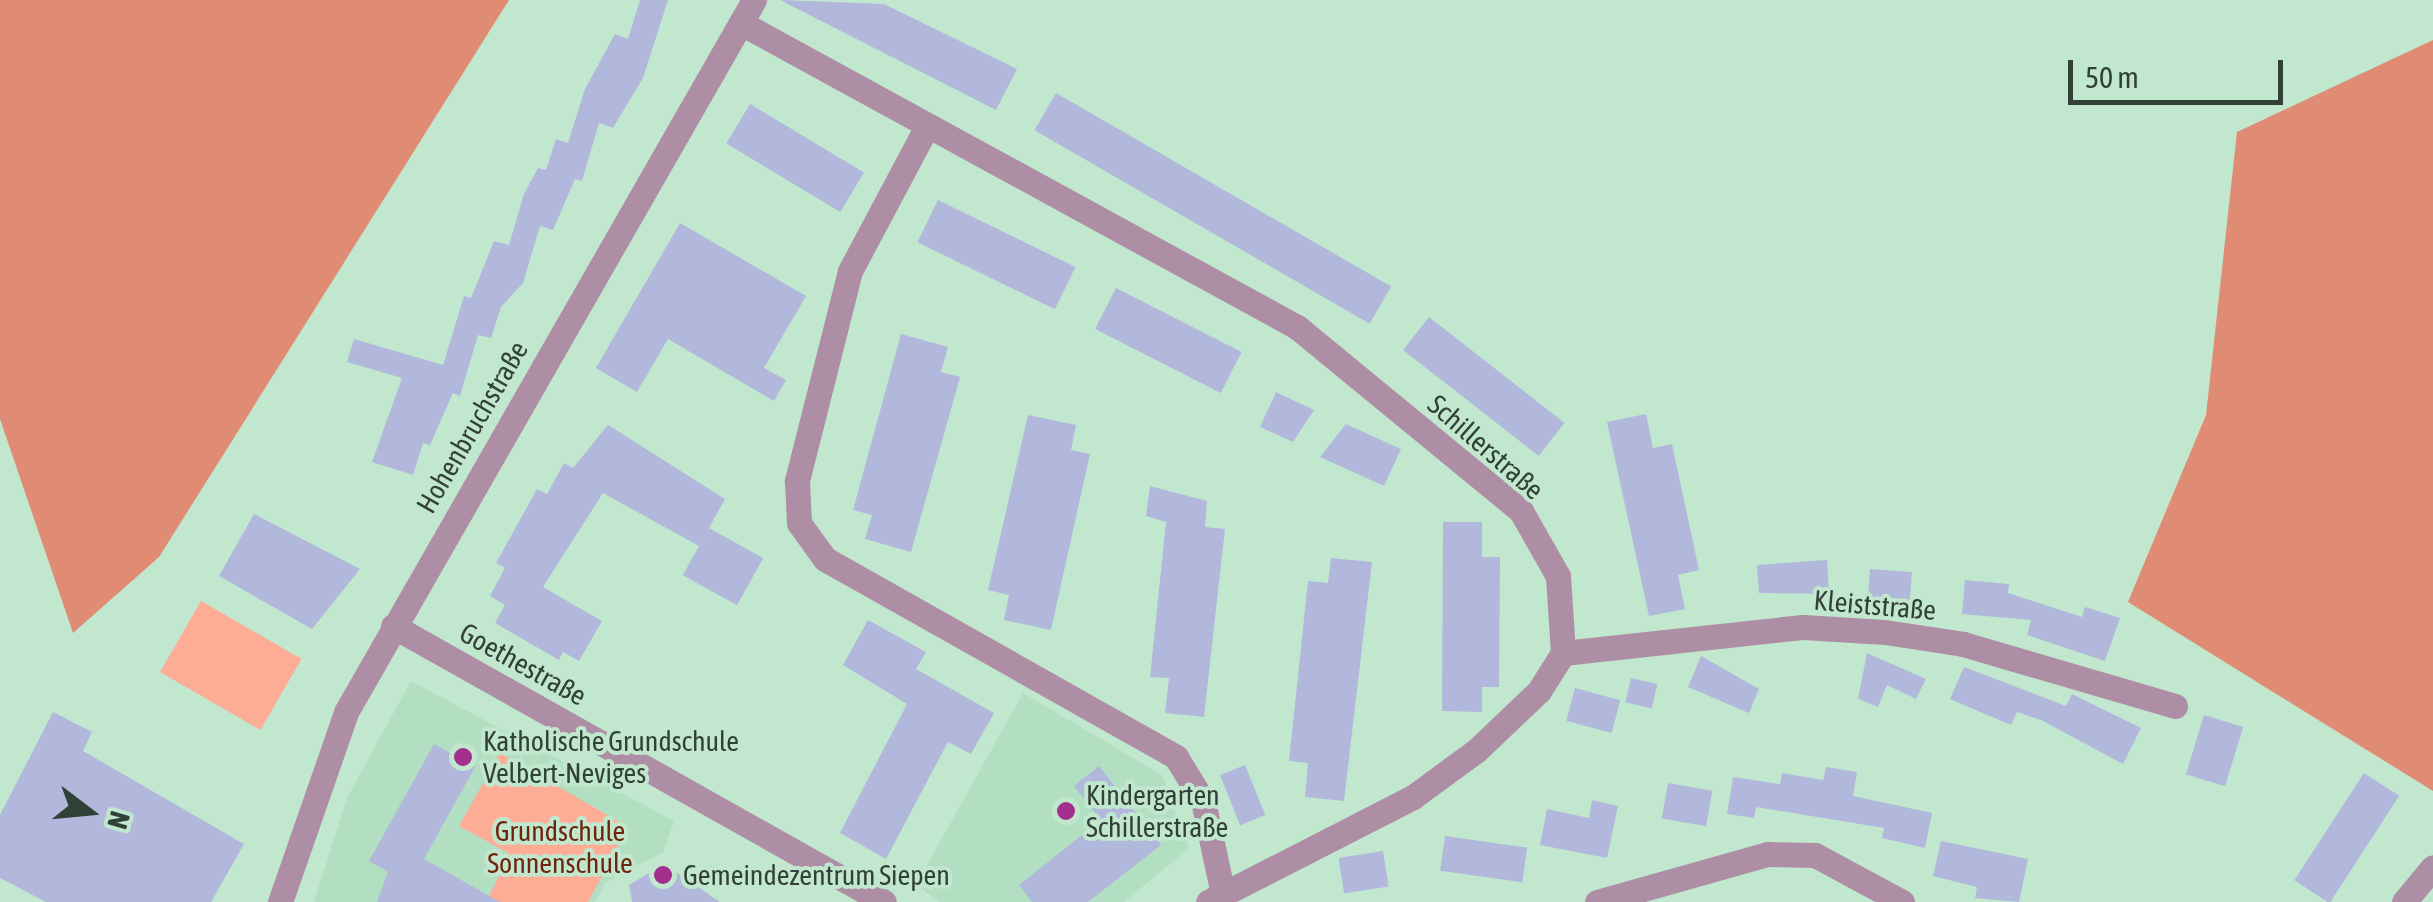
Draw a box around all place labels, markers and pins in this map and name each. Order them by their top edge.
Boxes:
place label: Katholische Grundschule Velbert-Neviges [483,724,739,790]
marker: Katholische Grundschule Velbert-Neviges [452,746,474,768]
place label: Kindergarten Schillerstraße [1086,778,1228,844]
marker: Kindergarten Schillerstraße [1055,800,1077,822]
place label: Gemeindezentrum Siepen [683,858,950,892]
marker: Gemeindezentrum Siepen [652,864,674,886]

